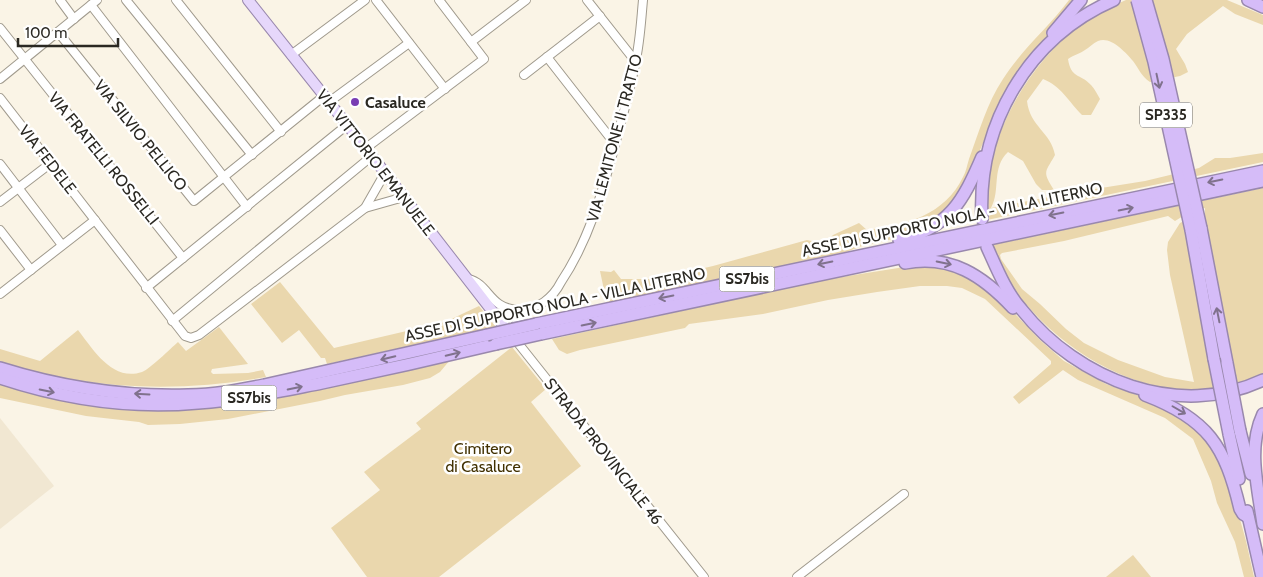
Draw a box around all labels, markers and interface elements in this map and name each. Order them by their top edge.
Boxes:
scale bar [18,15,118,47]
text: 100 m [25,24,67,42]
street label: VIA LEMITONE II TRATTO [583,52,646,224]
one-way arrow [1154,72,1164,88]
street label: VIA SILVIO PELLICO [90,76,191,195]
street label: VIA VITTORIO EMANUELE [313,86,439,239]
street label: VIA FRATELLI ROSSELLI [44,88,163,228]
place label: Casaluce [365,93,426,112]
marker: Casaluce [349,96,361,108]
road number: SP335 [1140,102,1192,128]
street label: VIA FEDELE [15,121,80,198]
one-way arrow [1208,177,1224,186]
street label: ASSE DI SUPPORTO NOLA - VILLA LITERNO [800,178,1104,261]
one-way arrow [1118,204,1134,214]
one-way arrow [1049,210,1065,219]
one-way arrow [817,258,833,268]
one-way arrow [935,259,951,268]
street label: ASSE DI SUPPORTO NOLA - VILLA LITERNO [403,263,707,346]
road number: SS7bis [720,266,774,292]
one-way arrow [658,292,674,302]
one-way arrow [1212,308,1222,324]
one-way arrow [580,319,596,328]
one-way arrow [445,349,461,358]
one-way arrow [381,354,397,363]
street label: STRADA PROVINCIALE 46 [540,374,667,528]
one-way arrow [286,383,302,392]
road number: SS7bis [222,386,276,410]
one-way arrow [38,387,54,397]
one-way arrow [134,390,150,399]
one-way arrow [1172,406,1186,416]
park label: Cimitero di Casaluce [445,439,521,476]

